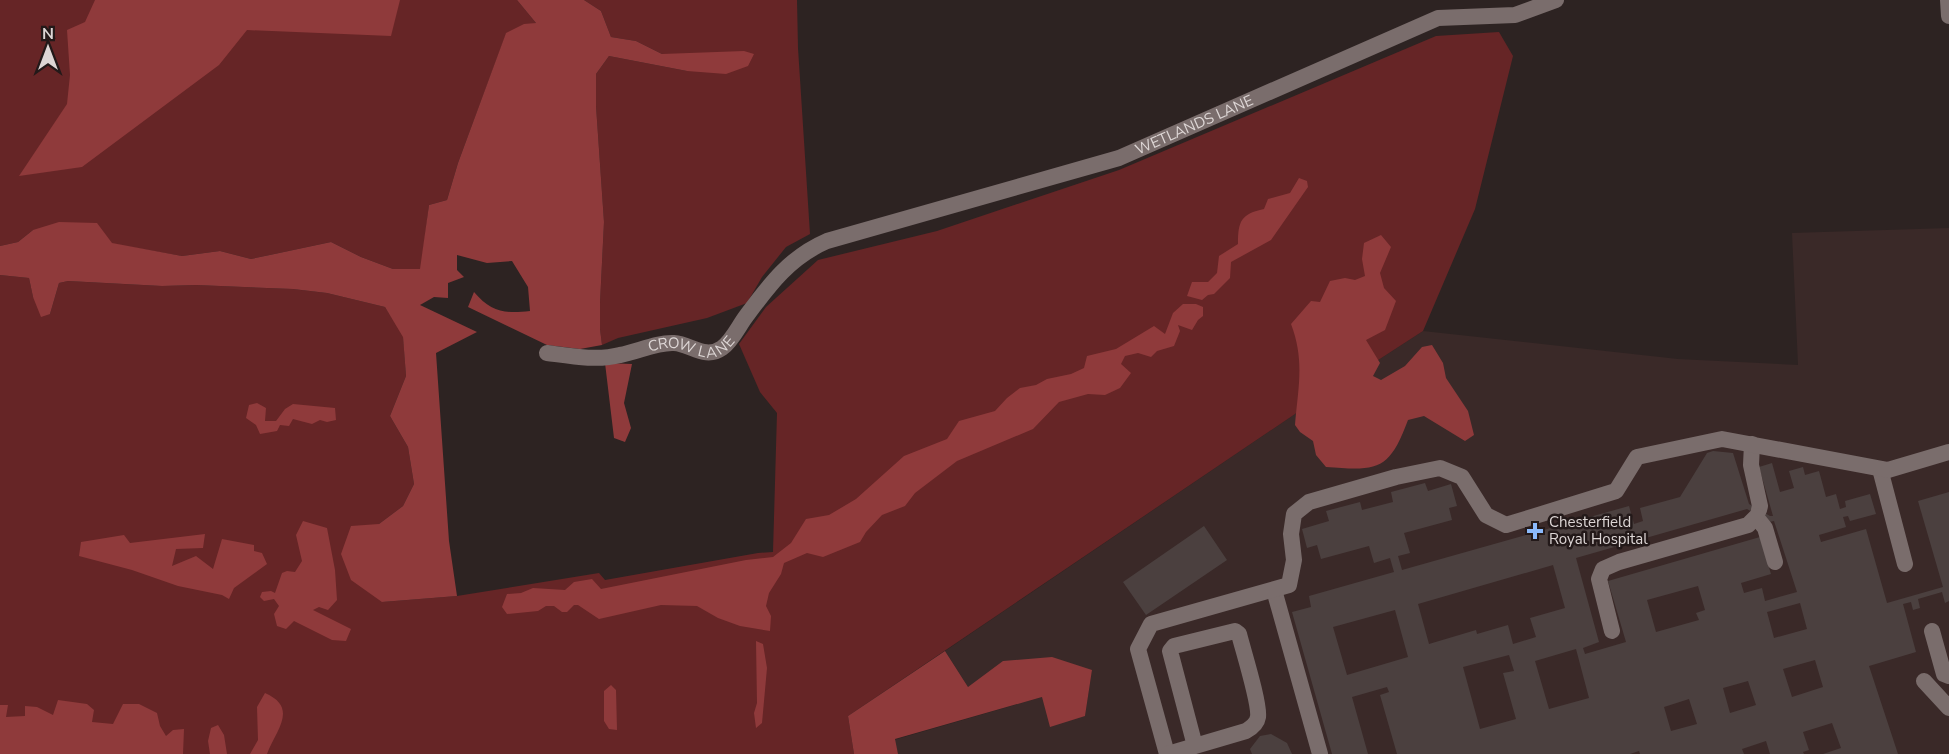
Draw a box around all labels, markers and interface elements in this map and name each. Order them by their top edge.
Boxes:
north arrow [18,18,78,78]
text: N [42,23,54,45]
street label: WETLANDS LANE [1132,90,1256,160]
street label: CROW LANE [646,332,739,363]
place label: Chesterfield Royal Hospital [1549,512,1648,549]
marker: Chesterfield Royal Hospital [1526,522,1544,540]

